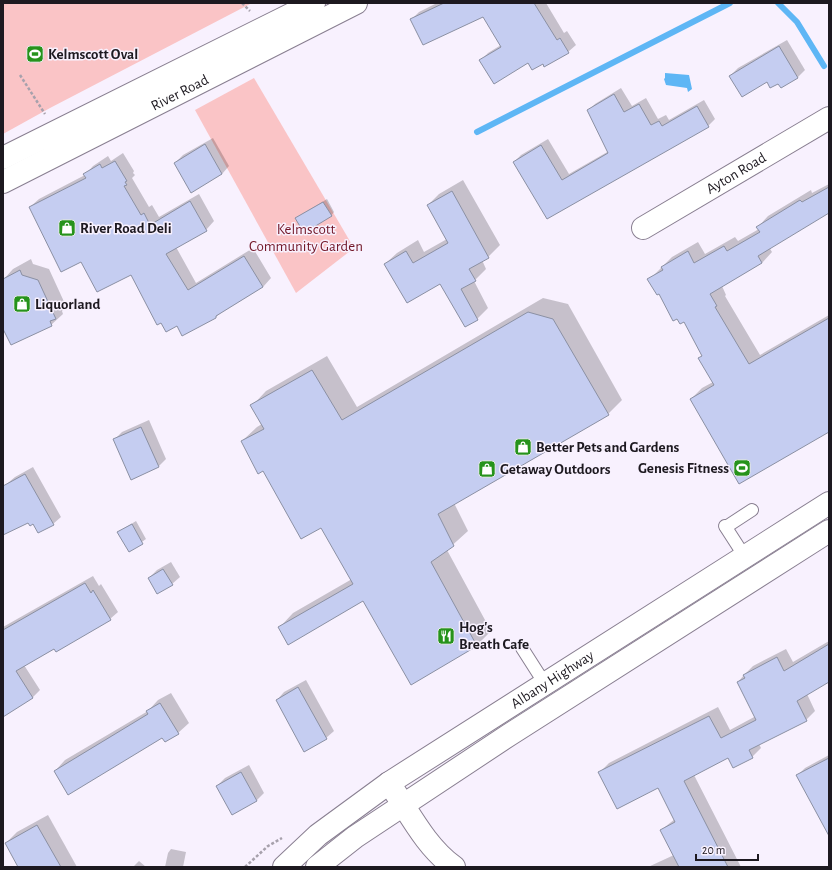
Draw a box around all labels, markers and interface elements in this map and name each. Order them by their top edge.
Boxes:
sports icon: Kelmscott Oval [25,44,45,64]
place label: Kelmscott Oval [48,47,138,62]
street label: River Road [149,72,211,114]
street label: Ayton Road [704,150,769,197]
shop icon: River Road Deli [57,218,77,238]
place label: River Road Deli [80,221,172,236]
park label: Kelmscott Community Garden [249,222,363,254]
shop icon: Liquorland [12,294,32,314]
place label: Liquorland [35,297,100,312]
shop icon: Better Pets and Gardens [513,437,533,457]
place label: Better Pets and Gardens [536,440,680,455]
sports icon: Genesis Fitness [732,458,752,478]
shop icon: Getaway Outdoors [477,459,497,479]
place label: Genesis Fitness [638,461,729,476]
place label: Getaway Outdoors [500,462,611,477]
place label: Hog's Breath Cafe [459,620,529,652]
restaurant icon: Hog's Breath Cafe [436,626,456,646]
street label: Albany Highway [508,647,597,711]
scale bar [696,836,758,862]
text: 20 m [702,844,725,856]

